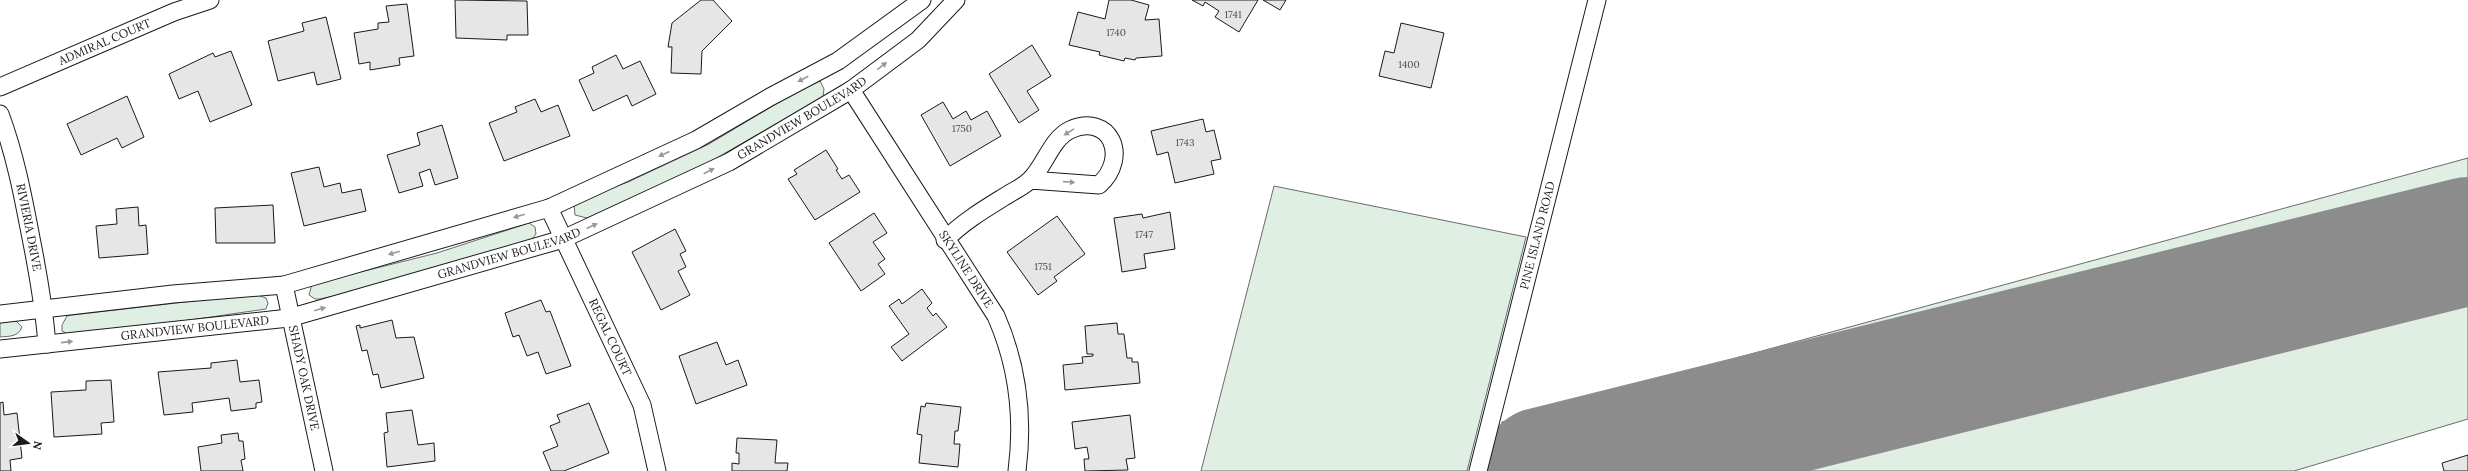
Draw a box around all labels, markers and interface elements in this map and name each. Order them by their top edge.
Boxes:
house number: 1741 [1224,8,1242,21]
street label: ADMIRAL COURT [55,15,153,68]
house number: 1740 [1106,26,1126,39]
house number: 1400 [1398,58,1420,71]
one-way arrow [877,63,887,71]
street label: GRANDVIEW BOULEVARD [734,73,870,163]
one-way arrow [797,76,809,83]
house number: 1750 [952,122,972,135]
one-way arrow [1064,128,1074,136]
house number: 1743 [1175,136,1195,149]
one-way arrow [659,151,670,157]
one-way arrow [704,168,715,175]
one-way arrow [1063,178,1075,185]
street label: PINE ISLAND ROAD [1516,179,1558,291]
street label: RIVIERIA DRIVE [13,182,45,272]
one-way arrow [513,214,525,220]
one-way arrow [586,223,597,229]
street label: GRANDVIEW BOULEVARD [436,224,583,282]
street label: SKYLINE DRIVE [936,227,997,311]
house number: 1747 [1135,228,1153,241]
one-way arrow [388,250,400,256]
house number: 1751 [1034,260,1052,273]
street label: REGAL COURT [586,296,635,379]
one-way arrow [314,306,326,312]
street label: GRANDVIEW BOULEVARD [120,312,270,343]
street label: SHADY OAK DRIVE [286,324,323,432]
one-way arrow [61,338,73,345]
north arrow [8,423,48,463]
text: N [30,440,46,452]

